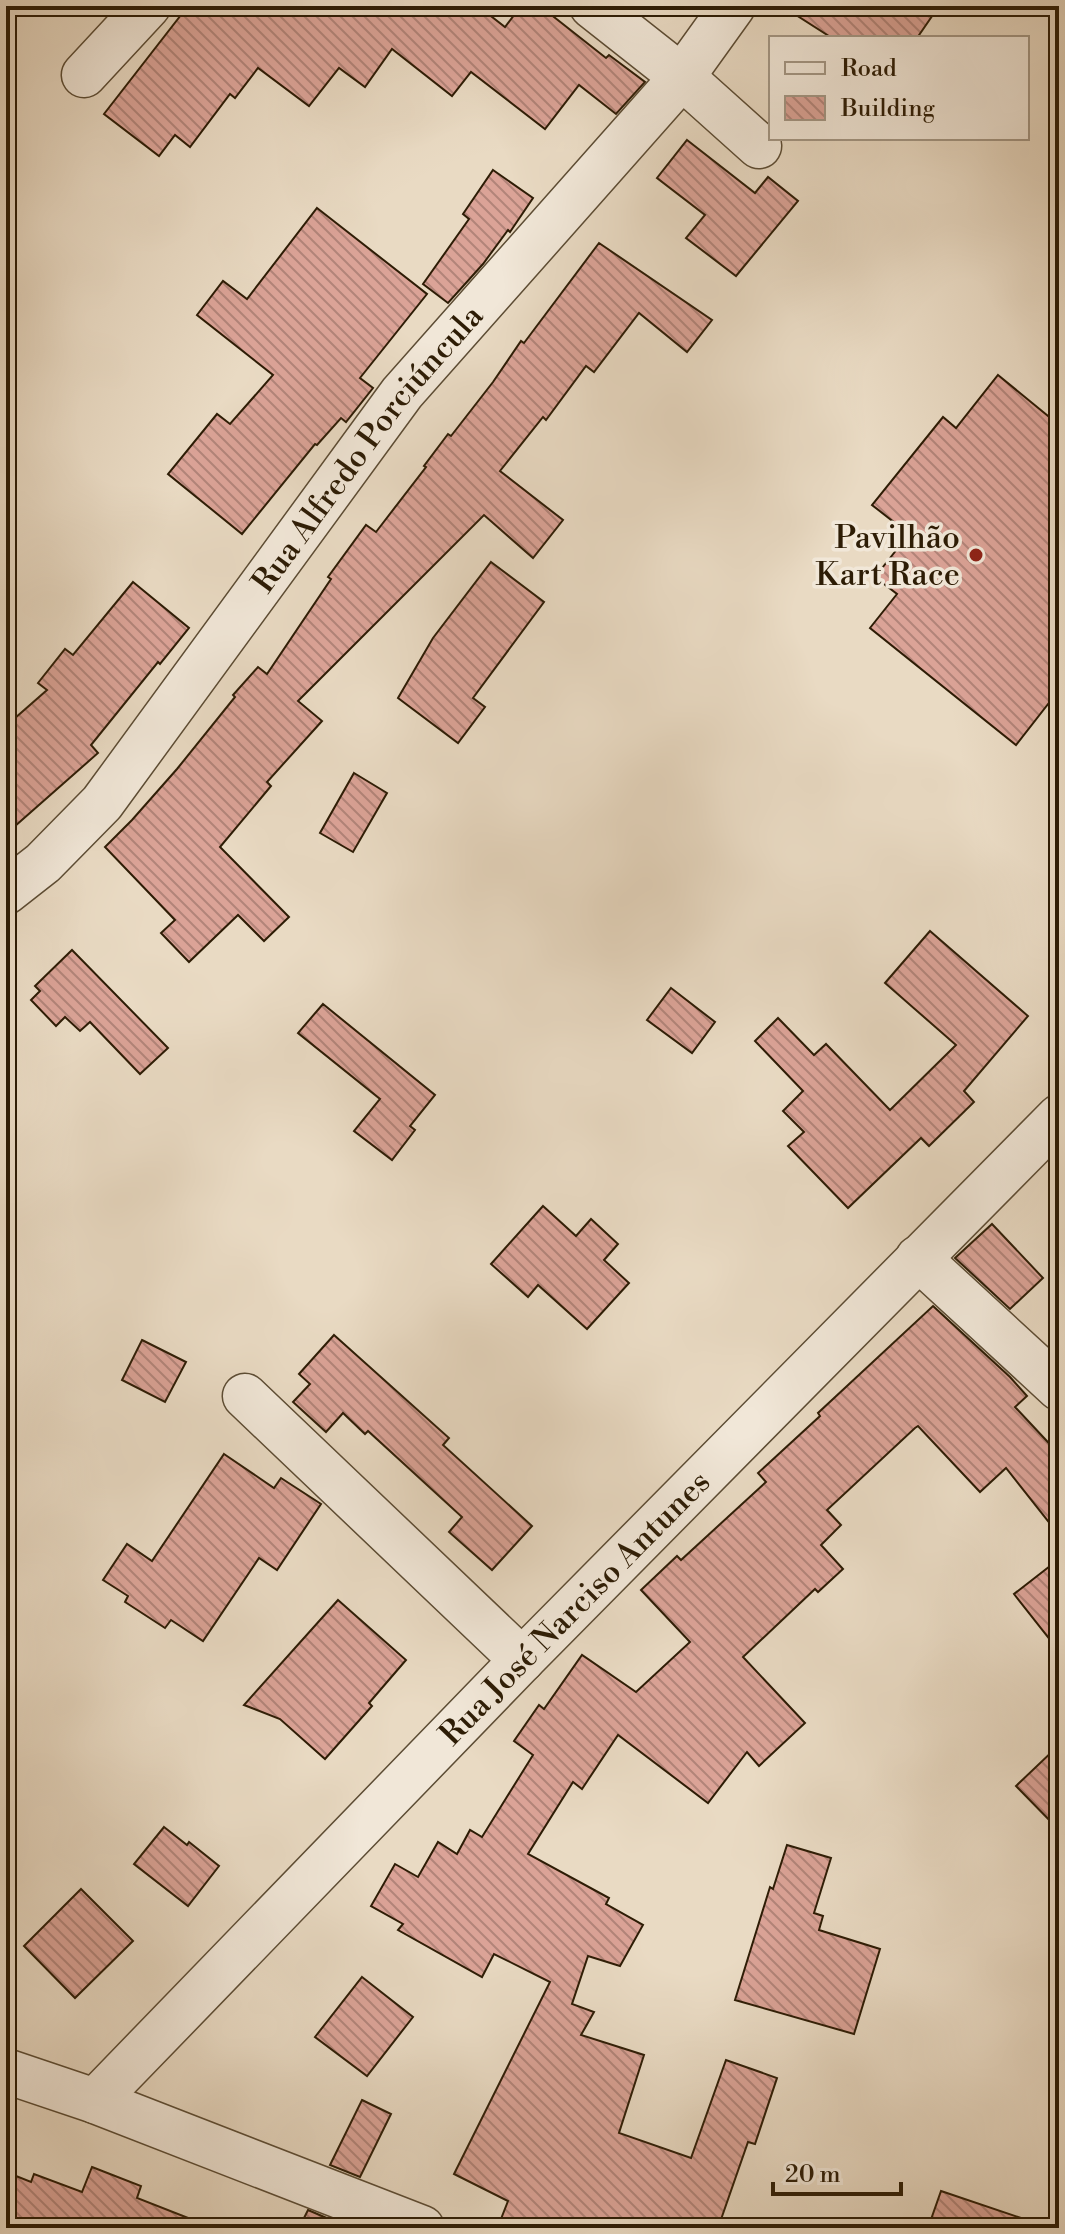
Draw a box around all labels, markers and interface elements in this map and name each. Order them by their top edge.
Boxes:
legend [769,36,1029,140]
text: Road [841,54,897,84]
text: Building [840,94,935,124]
street label: Rua Alfredo Porciúncula [244,296,492,601]
place label: Pavilhão Kart Race [815,518,960,595]
marker: Pavilhão Kart Race [967,546,985,564]
street label: Rua José Narciso Antunes [431,1462,719,1754]
scale bar [773,2146,901,2196]
text: 20 m [785,2160,841,2190]

